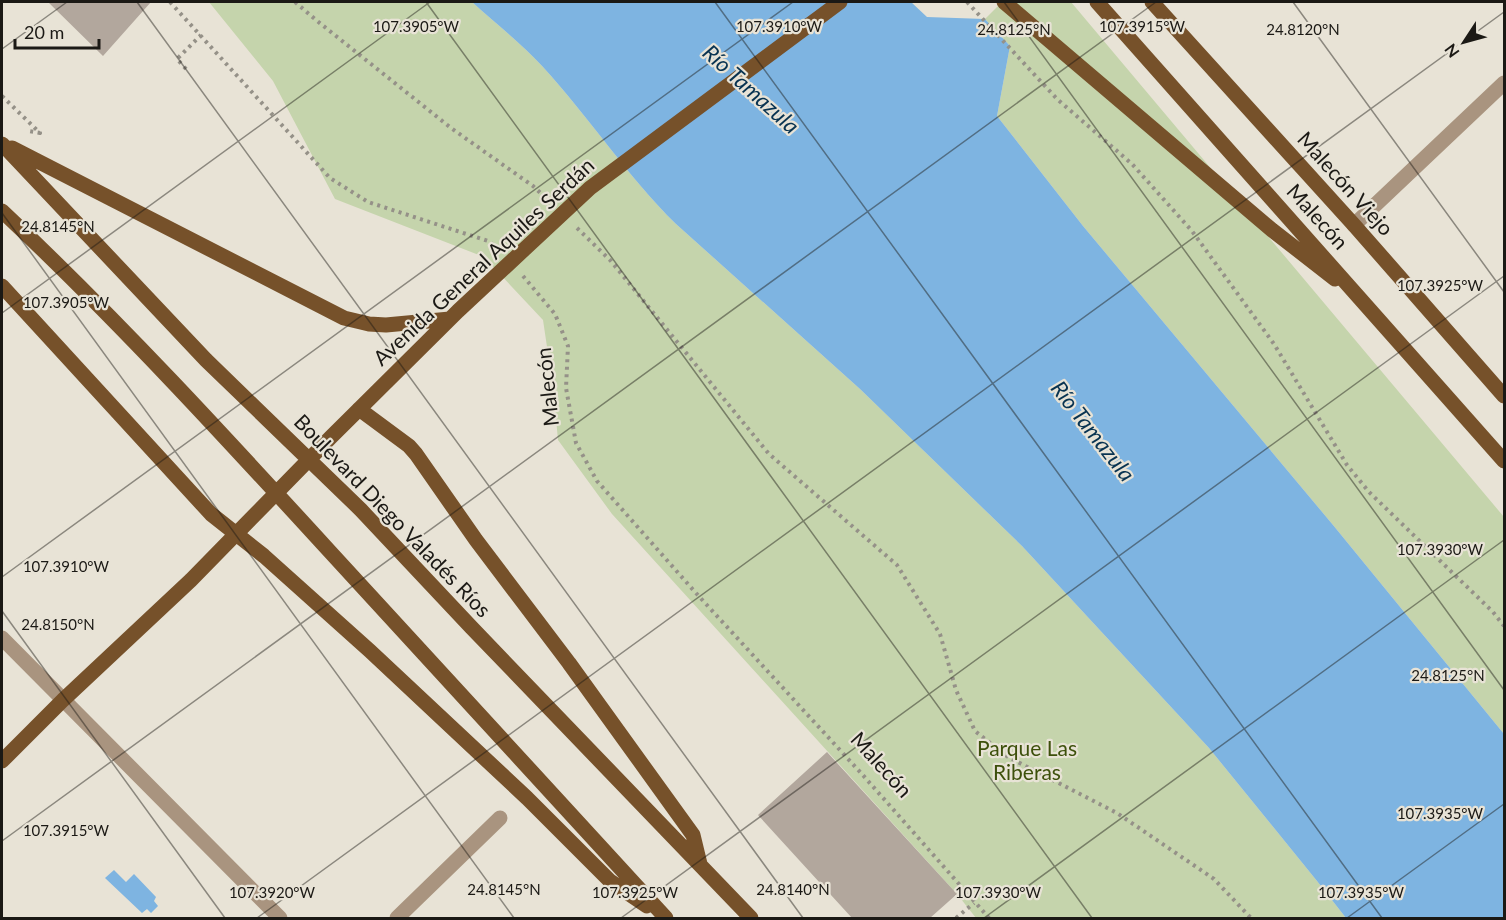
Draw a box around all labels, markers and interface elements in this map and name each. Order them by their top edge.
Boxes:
scale bar [15,12,99,50]
north arrow [1434,12,1494,72]
text: 107.3905°W [373,17,460,35]
text: 107.3910°W [736,17,823,35]
text: 107.3915°W [1099,17,1186,35]
text: 24.8125°N [977,20,1051,38]
text: 24.8120°N [1266,20,1340,38]
text: 20 m [24,21,64,43]
water label: Río Tamazula [698,38,805,139]
text: N [1440,41,1463,62]
street label: Malecón Viejo [1292,127,1398,241]
street label: Avenida General Aquiles Serdán [367,152,598,370]
street label: Malecón [1281,179,1353,255]
text: 24.8145°N [21,217,95,235]
text: 107.3925°W [1397,276,1484,294]
text: 107.3905°W [23,293,110,311]
street label: Malecón [530,346,563,428]
water label: Río Tamazula [1046,375,1141,486]
street label: Boulevard Diego Valadés Ríos [290,408,497,622]
text: 107.3930°W [1397,540,1484,558]
text: 107.3910°W [23,557,110,575]
text: 24.8150°N [21,615,95,633]
text: 24.8125°N [1411,666,1485,684]
street label: Malecón [846,726,918,802]
park label: Parque Las Riberas [977,735,1077,784]
text: 107.3935°W [1397,804,1484,822]
text: 107.3915°W [23,821,110,839]
text: 24.8145°N [467,880,541,898]
text: 24.8140°N [756,880,830,898]
text: 107.3920°W [229,883,316,901]
text: 107.3925°W [592,883,679,901]
text: 107.3930°W [955,883,1042,901]
text: 107.3935°W [1318,883,1405,901]

